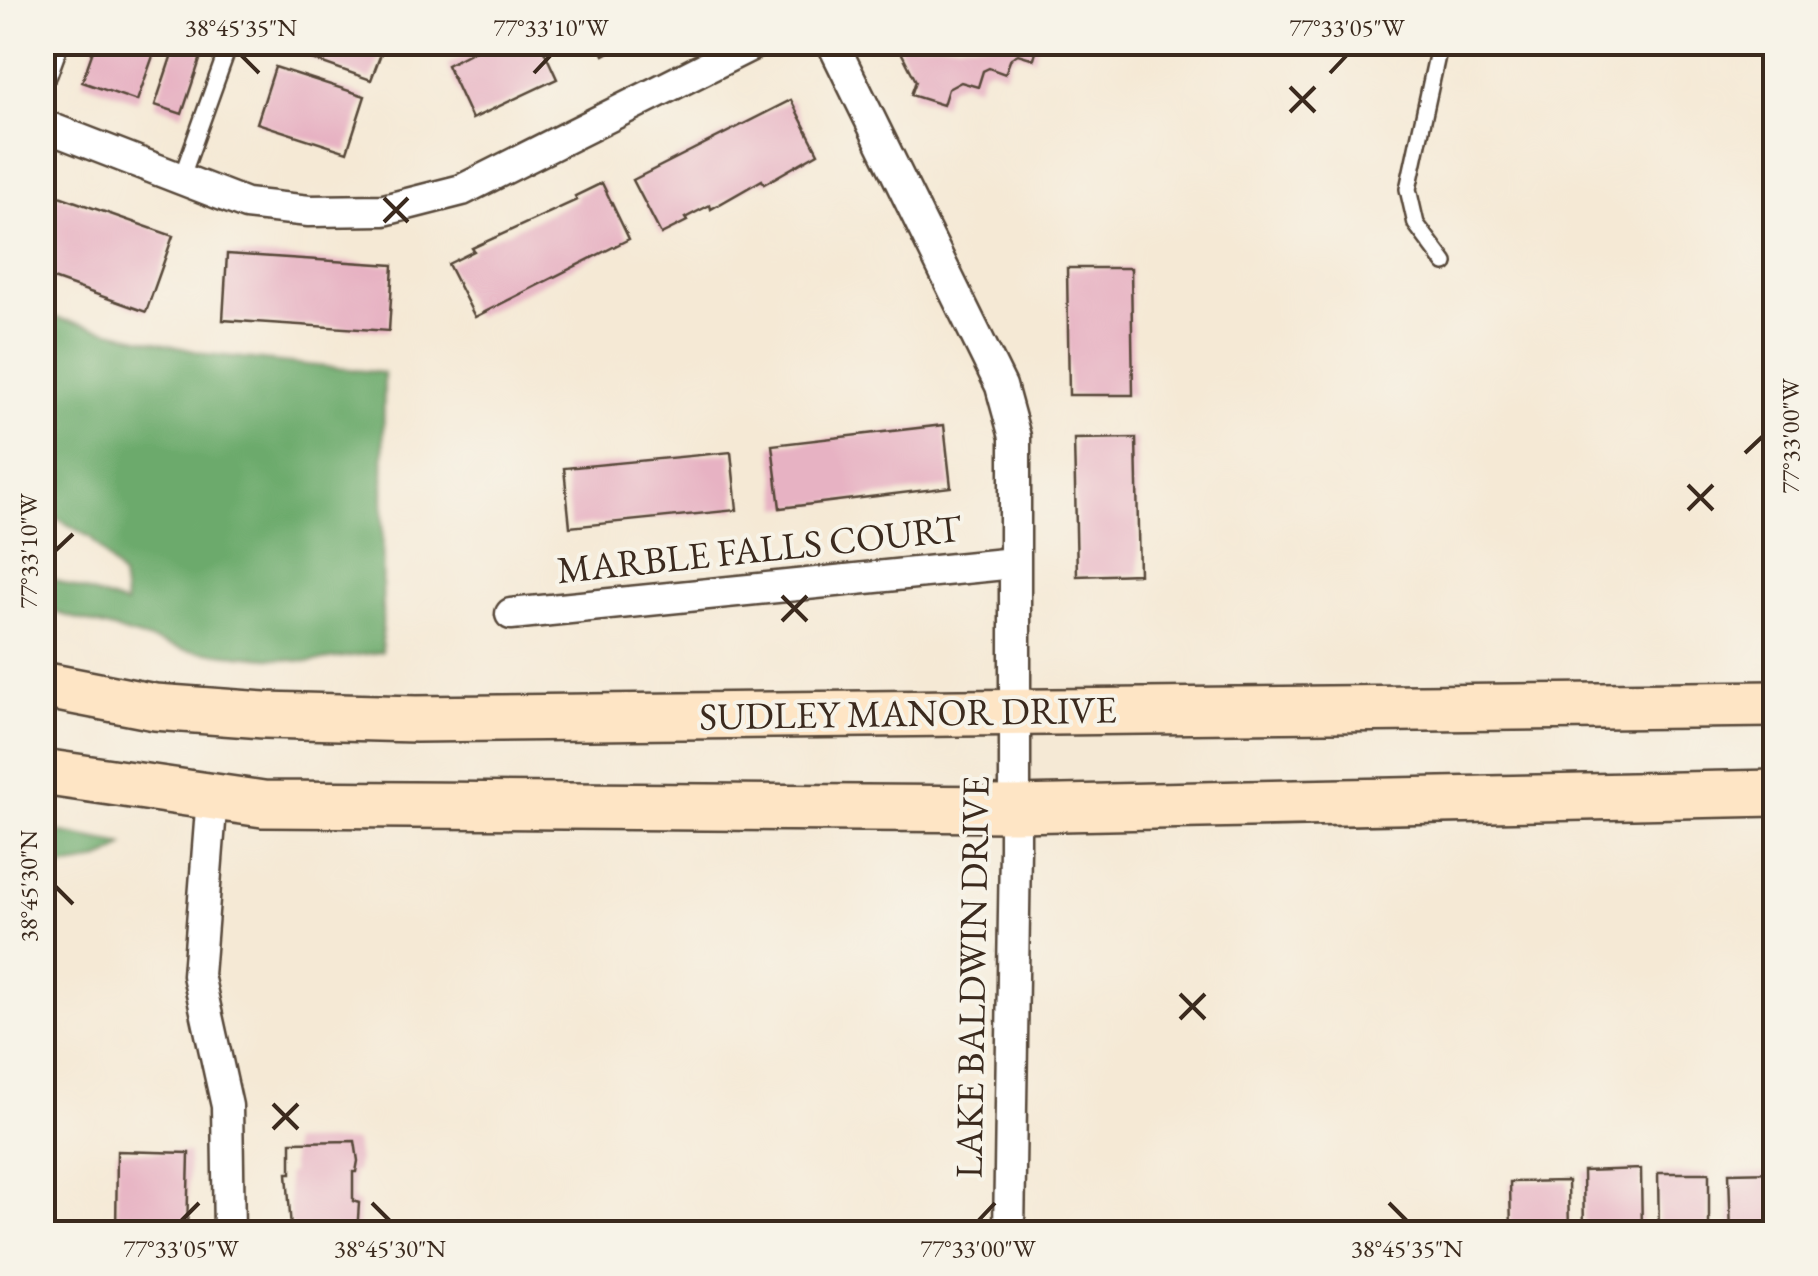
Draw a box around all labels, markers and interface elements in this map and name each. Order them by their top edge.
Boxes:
text: 38°45'35"N [185,11,297,43]
text: 77°33'10"W [493,11,610,43]
text: 77°33'05"W [1289,11,1406,43]
text: 77°33'00"W [1774,377,1806,494]
text: 77°33'10"W [12,492,44,609]
street label: MARBLE FALLS COURT [554,503,964,594]
street label: SUDLEY MANOR DRIVE [699,684,1117,741]
street label: LAKE BALDWIN DRIVE [943,775,1000,1179]
text: 38°45'30"N [12,830,44,942]
text: 77°33'05"W [123,1232,240,1264]
text: 38°45'30"N [334,1232,446,1264]
text: 77°33'00"W [920,1232,1037,1264]
text: 38°45'35"N [1351,1232,1463,1264]

